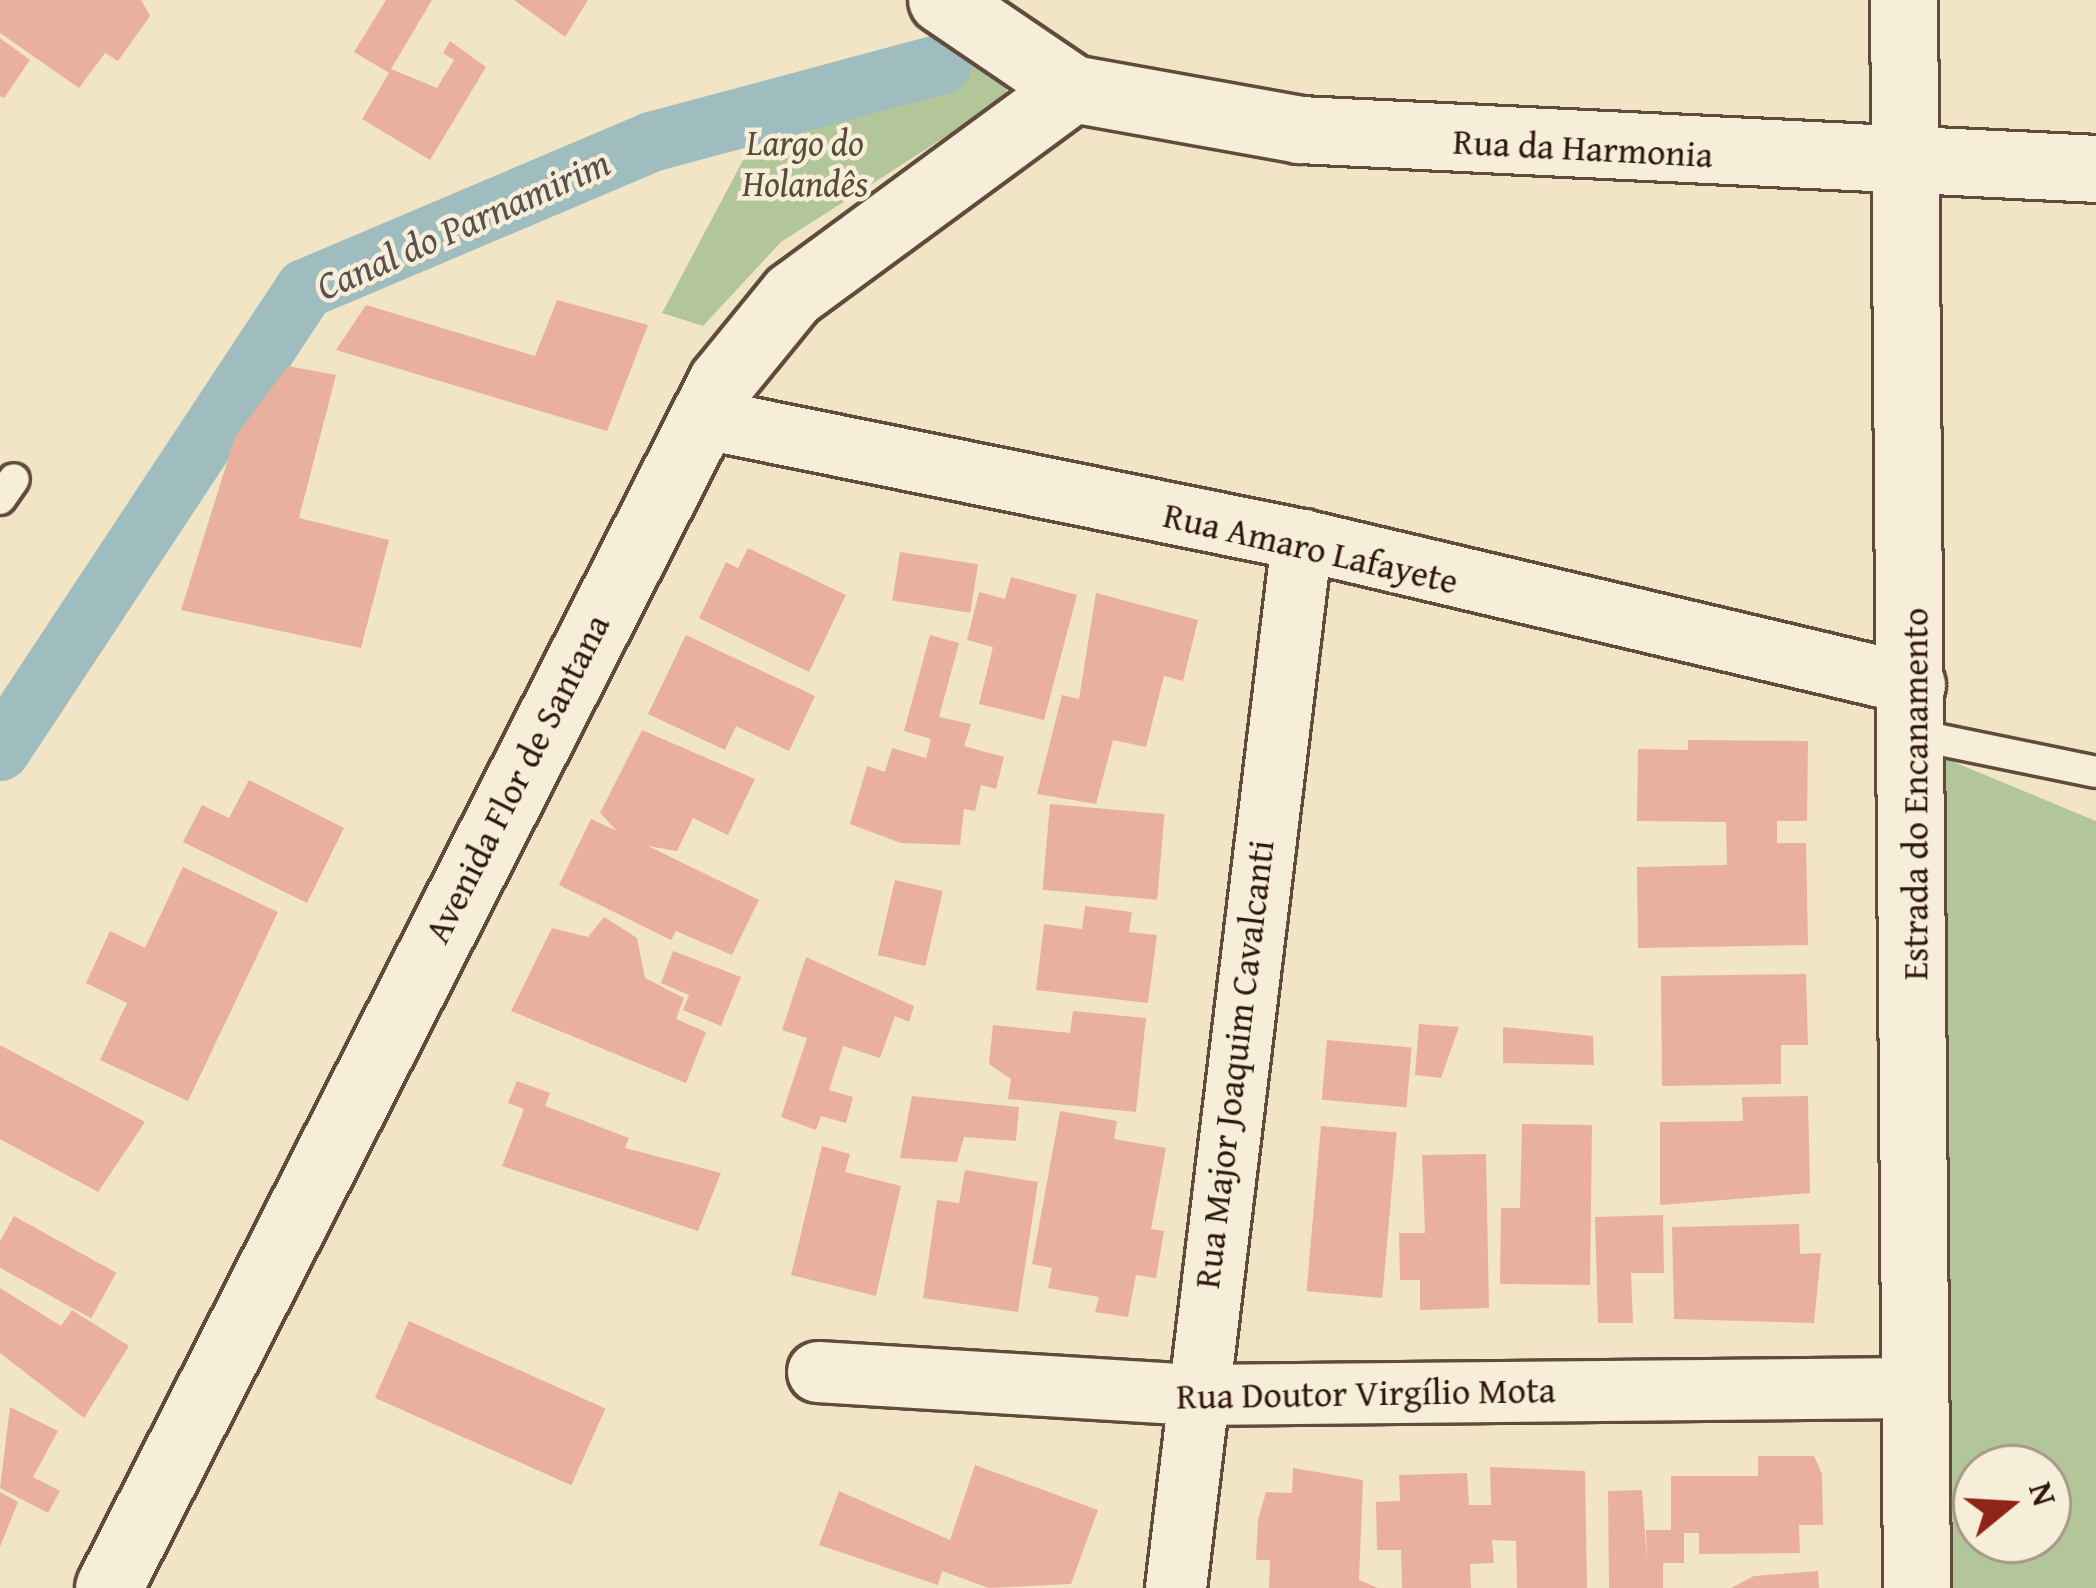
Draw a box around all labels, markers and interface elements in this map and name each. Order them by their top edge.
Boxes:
park label: Largo do Holandês [742,119,868,204]
street label: Rua da Harmonia [1452,119,1714,175]
water label: Canal do Parnamirim [309,138,617,310]
street label: Rua Amaro Lafayete [1160,492,1462,602]
street label: Avenida Flor de Santana [414,606,618,950]
street label: Estrada do Encanamento [1892,608,1936,980]
street label: Rua Major Joaquim Cavalcanti [1184,837,1282,1291]
street label: Rua Doutor Virgílio Mota [1176,1367,1556,1417]
north arrow [1952,1444,2072,1564]
text: N [2017,1476,2070,1512]

